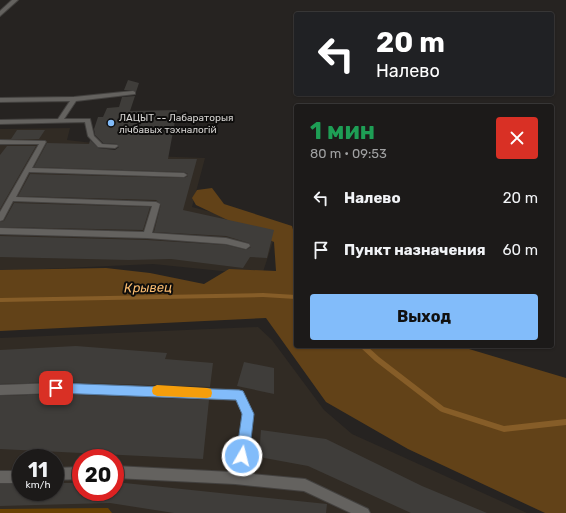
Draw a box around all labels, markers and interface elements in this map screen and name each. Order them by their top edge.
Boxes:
text: 20 m [376,26,445,59]
icon: left [310,28,362,80]
text: Налево [376,60,440,82]
place label: ЛАЦЫТ -- Лабараторыя лічбавых тэхналогій [119,112,233,136]
text: 1 мин [310,117,375,145]
button: close [496,117,538,159]
marker: ЛАЦЫТ -- Лабараторыя лічбавых тэхналогій [106,118,116,128]
text: 80 m · 09:53 [310,146,387,161]
icon: left [310,187,332,209]
text: Налево [344,189,401,207]
text: 20 m [503,189,538,207]
icon: arrive [310,239,332,261]
text: Пункт назначения [344,241,486,259]
text: 60 m [502,241,538,259]
water label: Крывец [124,280,172,295]
button: Выход [310,294,538,340]
pin [39,371,73,405]
icon: arrive [45,377,67,399]
position arrow [221,435,263,477]
speed limit sign: 20 [72,449,124,501]
text: 11 [28,458,48,482]
text: km/h [26,479,50,491]

